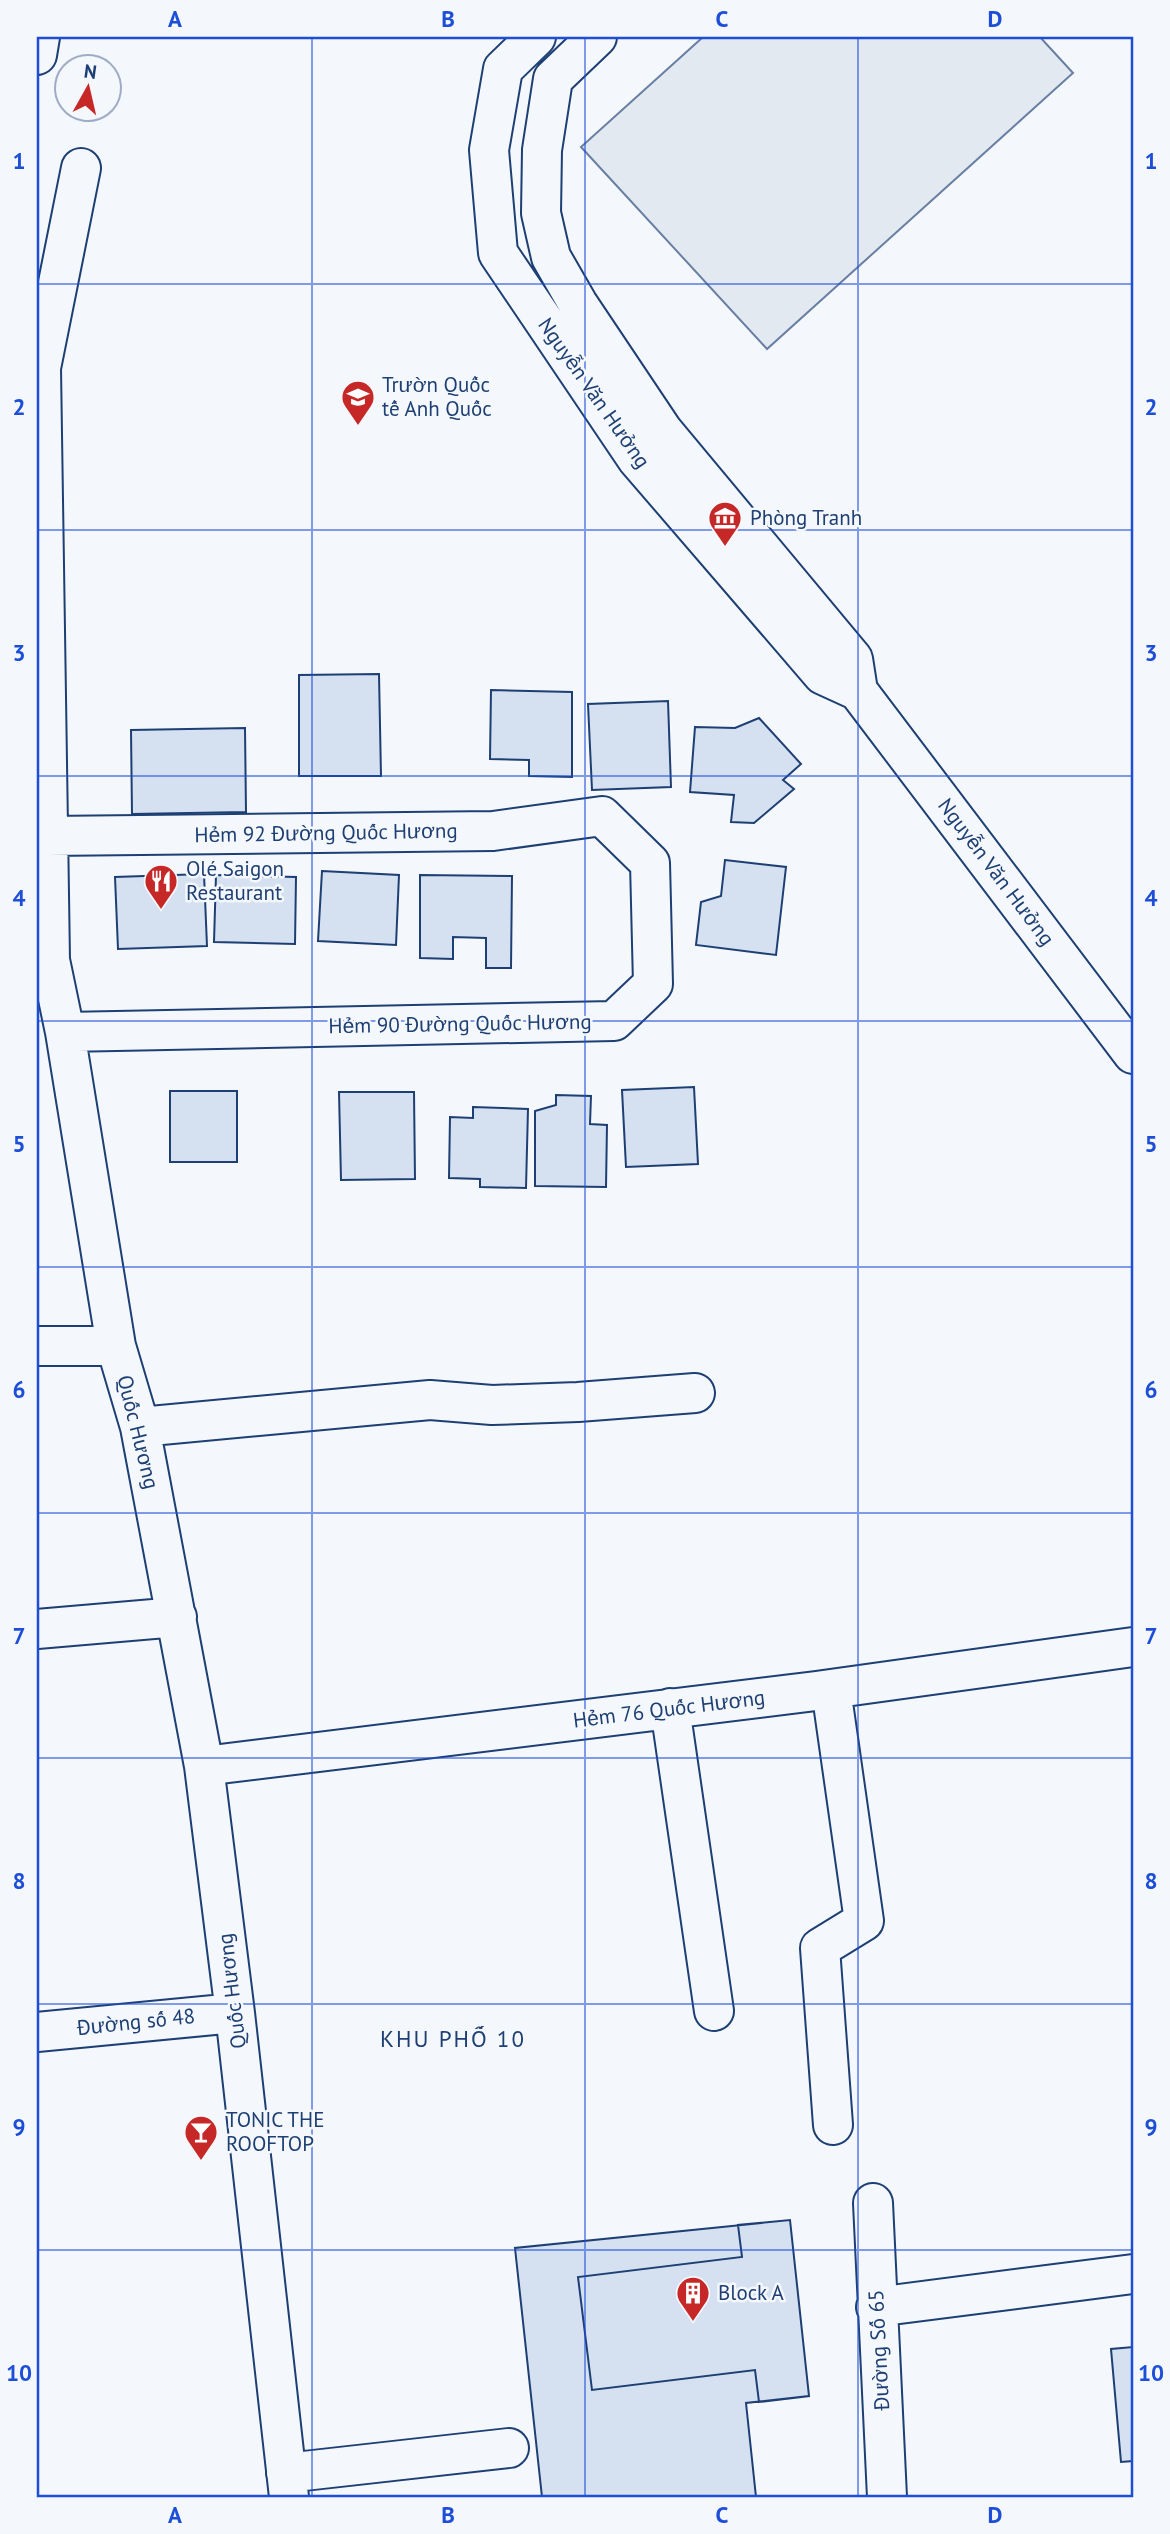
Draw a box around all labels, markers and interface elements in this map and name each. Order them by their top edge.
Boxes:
text: A [168,4,182,33]
text: B [441,4,455,33]
text: C [716,4,729,33]
text: D [988,4,1002,33]
north arrow [52,52,122,122]
text: N [83,58,98,84]
text: 1 [12,146,26,175]
text: 1 [1144,146,1158,175]
street label: Nguyễn Văn Hưởng [532,312,656,473]
place label: Trườn Quốc tế Anh Quốc [382,371,492,422]
school or university icon: Trườn Quốc tế Anh Quốc [339,378,377,427]
text: 2 [12,392,26,421]
text: 2 [1144,392,1158,421]
museum icon: Phòng Tranh [706,499,744,548]
place label: Phòng Tranh [750,504,862,531]
text: 3 [12,638,26,667]
text: 3 [1144,638,1158,667]
street label: Nguyễn Văn Hưởng [932,793,1061,951]
street label: Hẻm 92 Đường Quốc Hương [194,817,458,848]
place label: Olé Saigon Restaurant [186,855,284,906]
restaurant icon: Olé Saigon Restaurant [142,862,180,911]
text: 4 [12,883,26,912]
text: 4 [1144,883,1158,912]
street label: Hẻm 90 Đường Quốc Hương [328,1008,592,1039]
text: 5 [12,1129,26,1158]
text: 5 [1144,1129,1158,1158]
street label: Quốc Hương [111,1372,166,1492]
text: 6 [12,1375,26,1404]
text: 6 [1144,1375,1158,1404]
text: 7 [12,1621,26,1650]
text: 7 [1144,1621,1158,1650]
street label: Hẻm 76 Quốc Hương [571,1683,766,1734]
text: 8 [12,1866,26,1895]
text: 8 [1144,1866,1158,1895]
street label: Quốc Hương [211,1932,252,2050]
street label: Đường số 48 [75,2002,196,2041]
district label: KHU PHỐ 10 [380,2024,526,2053]
place label: TONIC THE ROOFTOP [226,2106,324,2157]
text: 9 [12,2112,26,2141]
text: 9 [1144,2112,1158,2141]
bar icon: TONIC THE ROOFTOP [182,2113,220,2162]
building icon: Block A [674,2274,712,2323]
place label: Block A [718,2279,784,2306]
street label: Đường Số 65 [862,2289,895,2412]
text: 10 [6,2358,32,2387]
text: 10 [1138,2358,1164,2387]
text: A [168,2500,182,2529]
text: B [441,2500,455,2529]
text: C [716,2500,729,2529]
text: D [988,2500,1002,2529]

